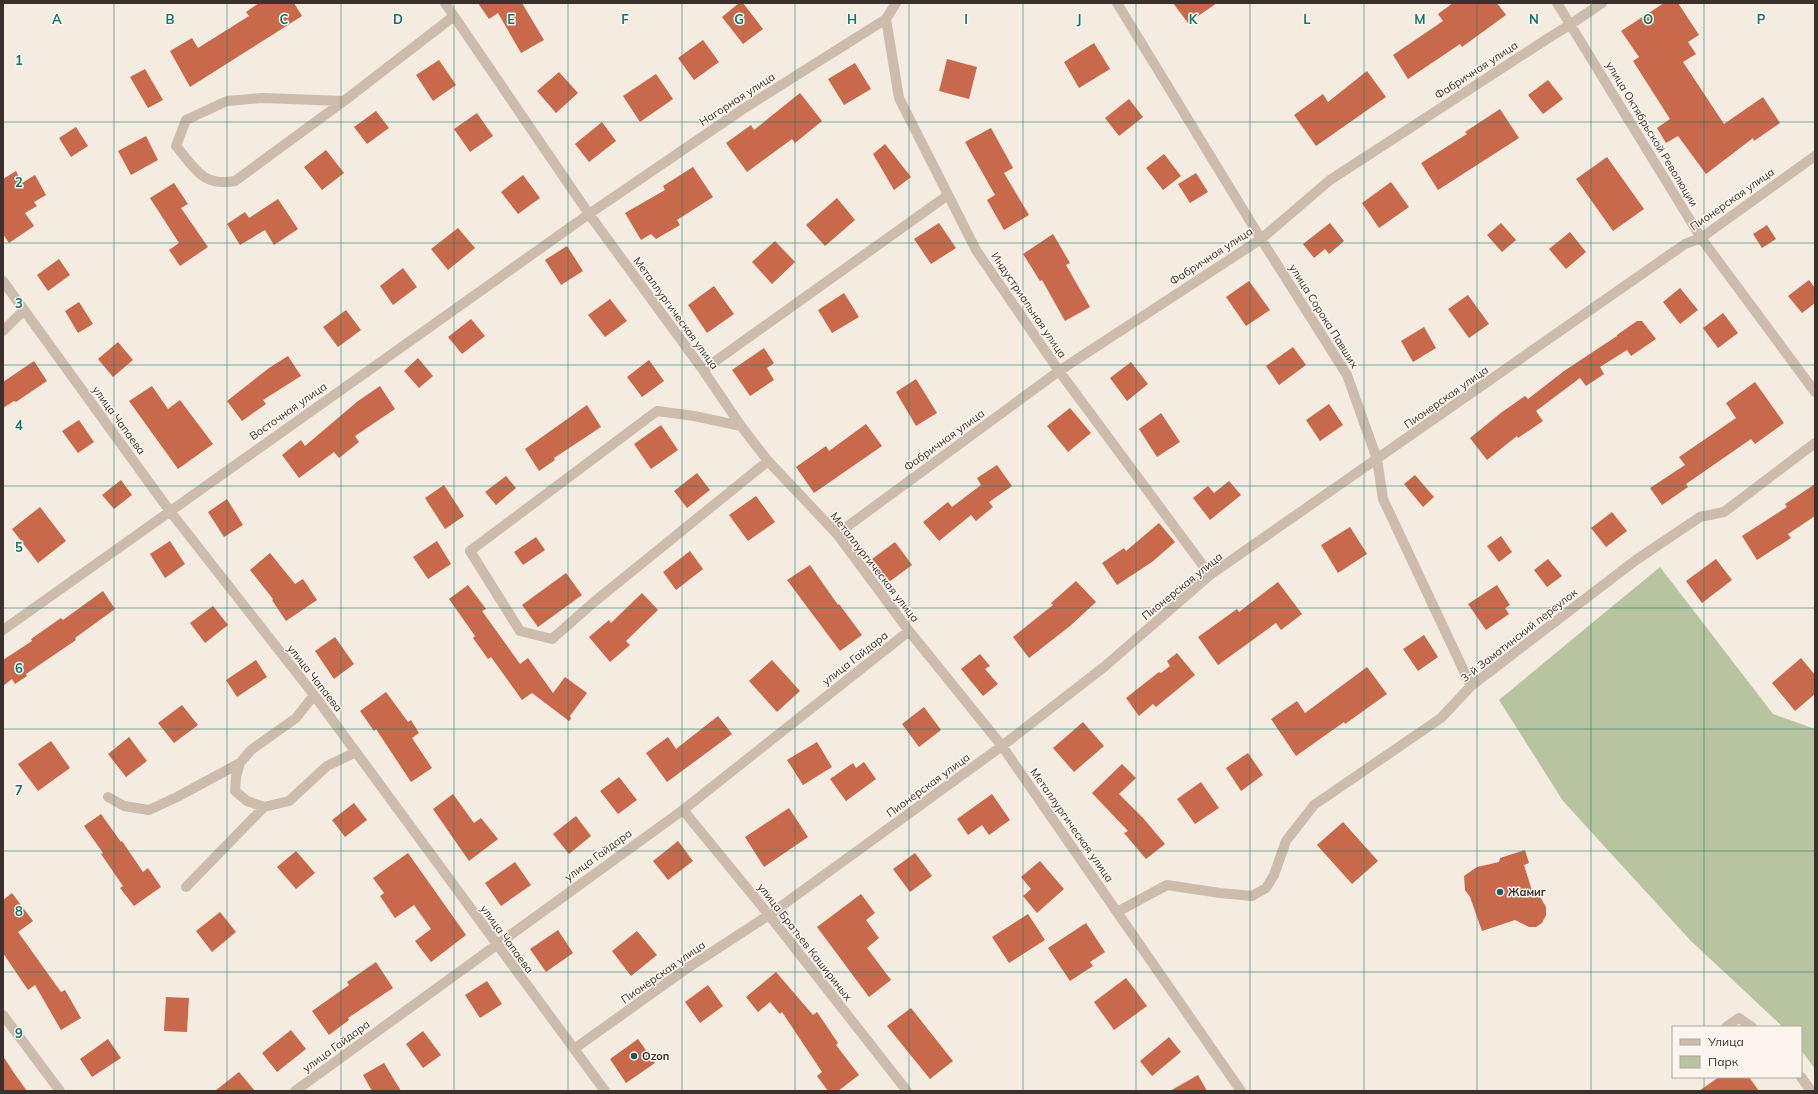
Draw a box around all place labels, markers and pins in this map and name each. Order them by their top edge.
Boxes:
place label: Жамиг [1508,885,1546,899]
marker: Жамиг [1495,887,1505,897]
place label: Ozon [642,1049,669,1063]
marker: Ozon [629,1051,639,1061]

